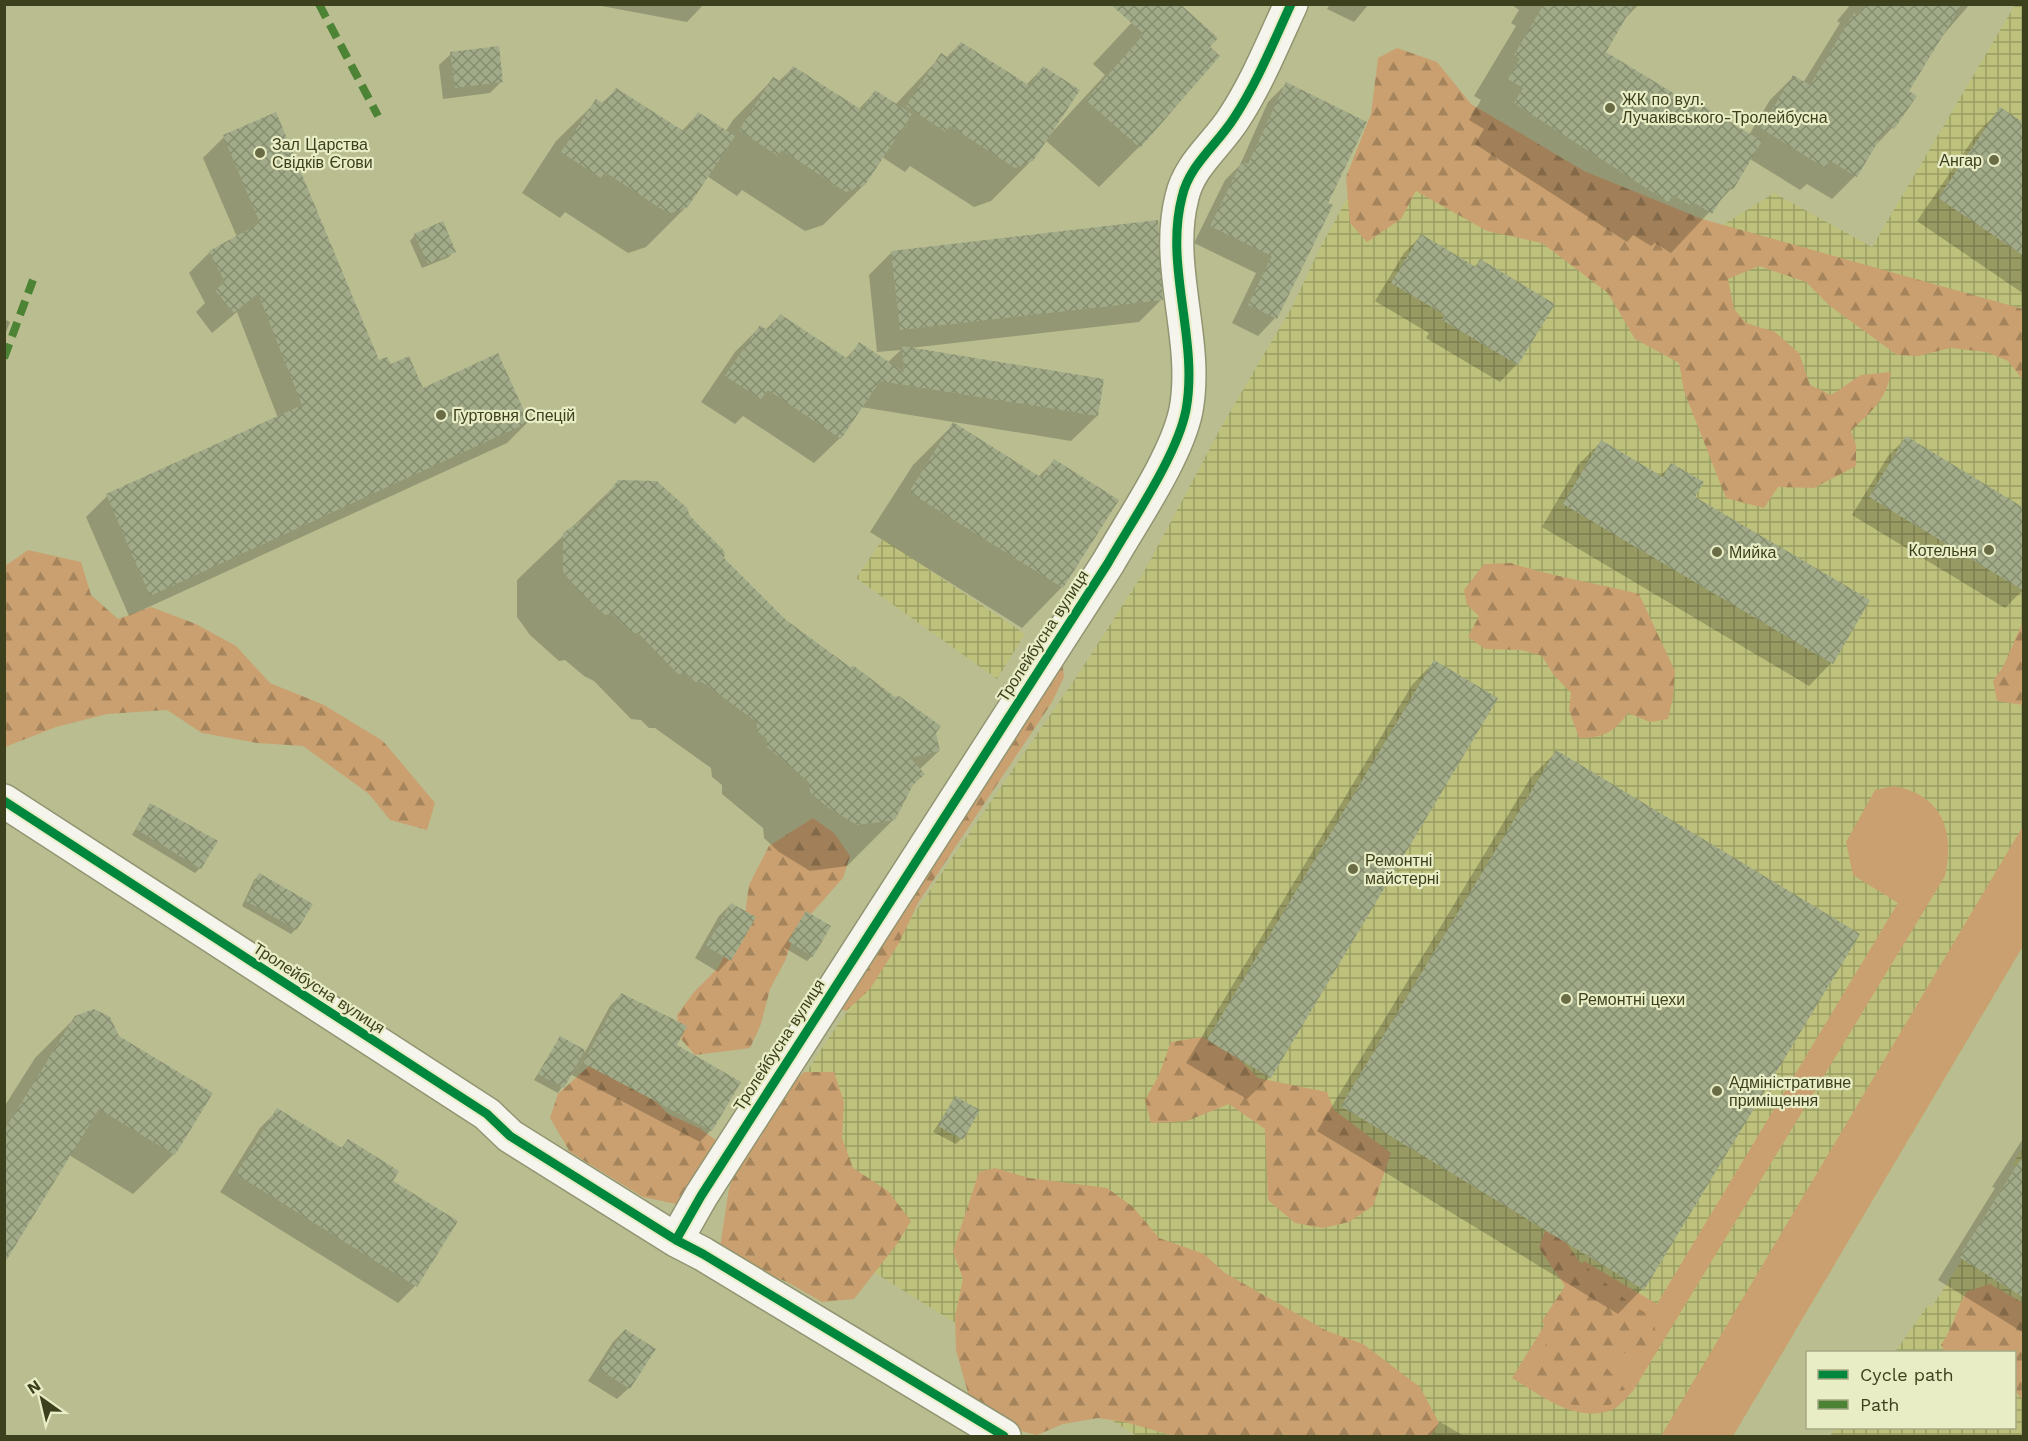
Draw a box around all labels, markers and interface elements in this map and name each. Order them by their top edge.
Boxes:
place label: ЖК по вул. Лучаківського-Тролейбусна [1622,90,1828,127]
marker: ЖК по вул. Лучаківського-Тролейбусна [1603,101,1617,115]
place label: Зал Царства Свідків Єгови [272,135,373,172]
marker: Зал Царства Свідків Єгови [253,146,267,160]
place label: Ангар [1939,151,1982,170]
marker: Ангар [1987,153,2001,167]
place label: Гуртовня Спецій [453,406,575,425]
marker: Гуртовня Спецій [434,408,448,422]
place label: Котельня [1908,541,1977,560]
place label: Мийка [1729,543,1777,562]
marker: Котельня [1982,543,1996,557]
marker: Мийка [1710,545,1724,559]
street label: Тролейбусна вулиця [993,567,1093,705]
place label: Ремонтні майстерні [1365,851,1439,888]
marker: Ремонтні майстерні [1346,862,1360,876]
street label: Тролейбусна вулиця [250,938,388,1038]
street label: Тролейбусна вулиця [729,976,829,1114]
place label: Ремонтні цехи [1578,990,1685,1009]
marker: Ремонтні цехи [1559,992,1573,1006]
place label: Адміністративне приміщення [1729,1073,1851,1110]
marker: Адміністративне приміщення [1710,1084,1724,1098]
legend [1806,1351,2016,1429]
text: Cycle path [1860,1364,1954,1385]
north arrow [12,1369,72,1429]
text: N [24,1376,44,1398]
text: Path [1860,1394,1900,1415]

